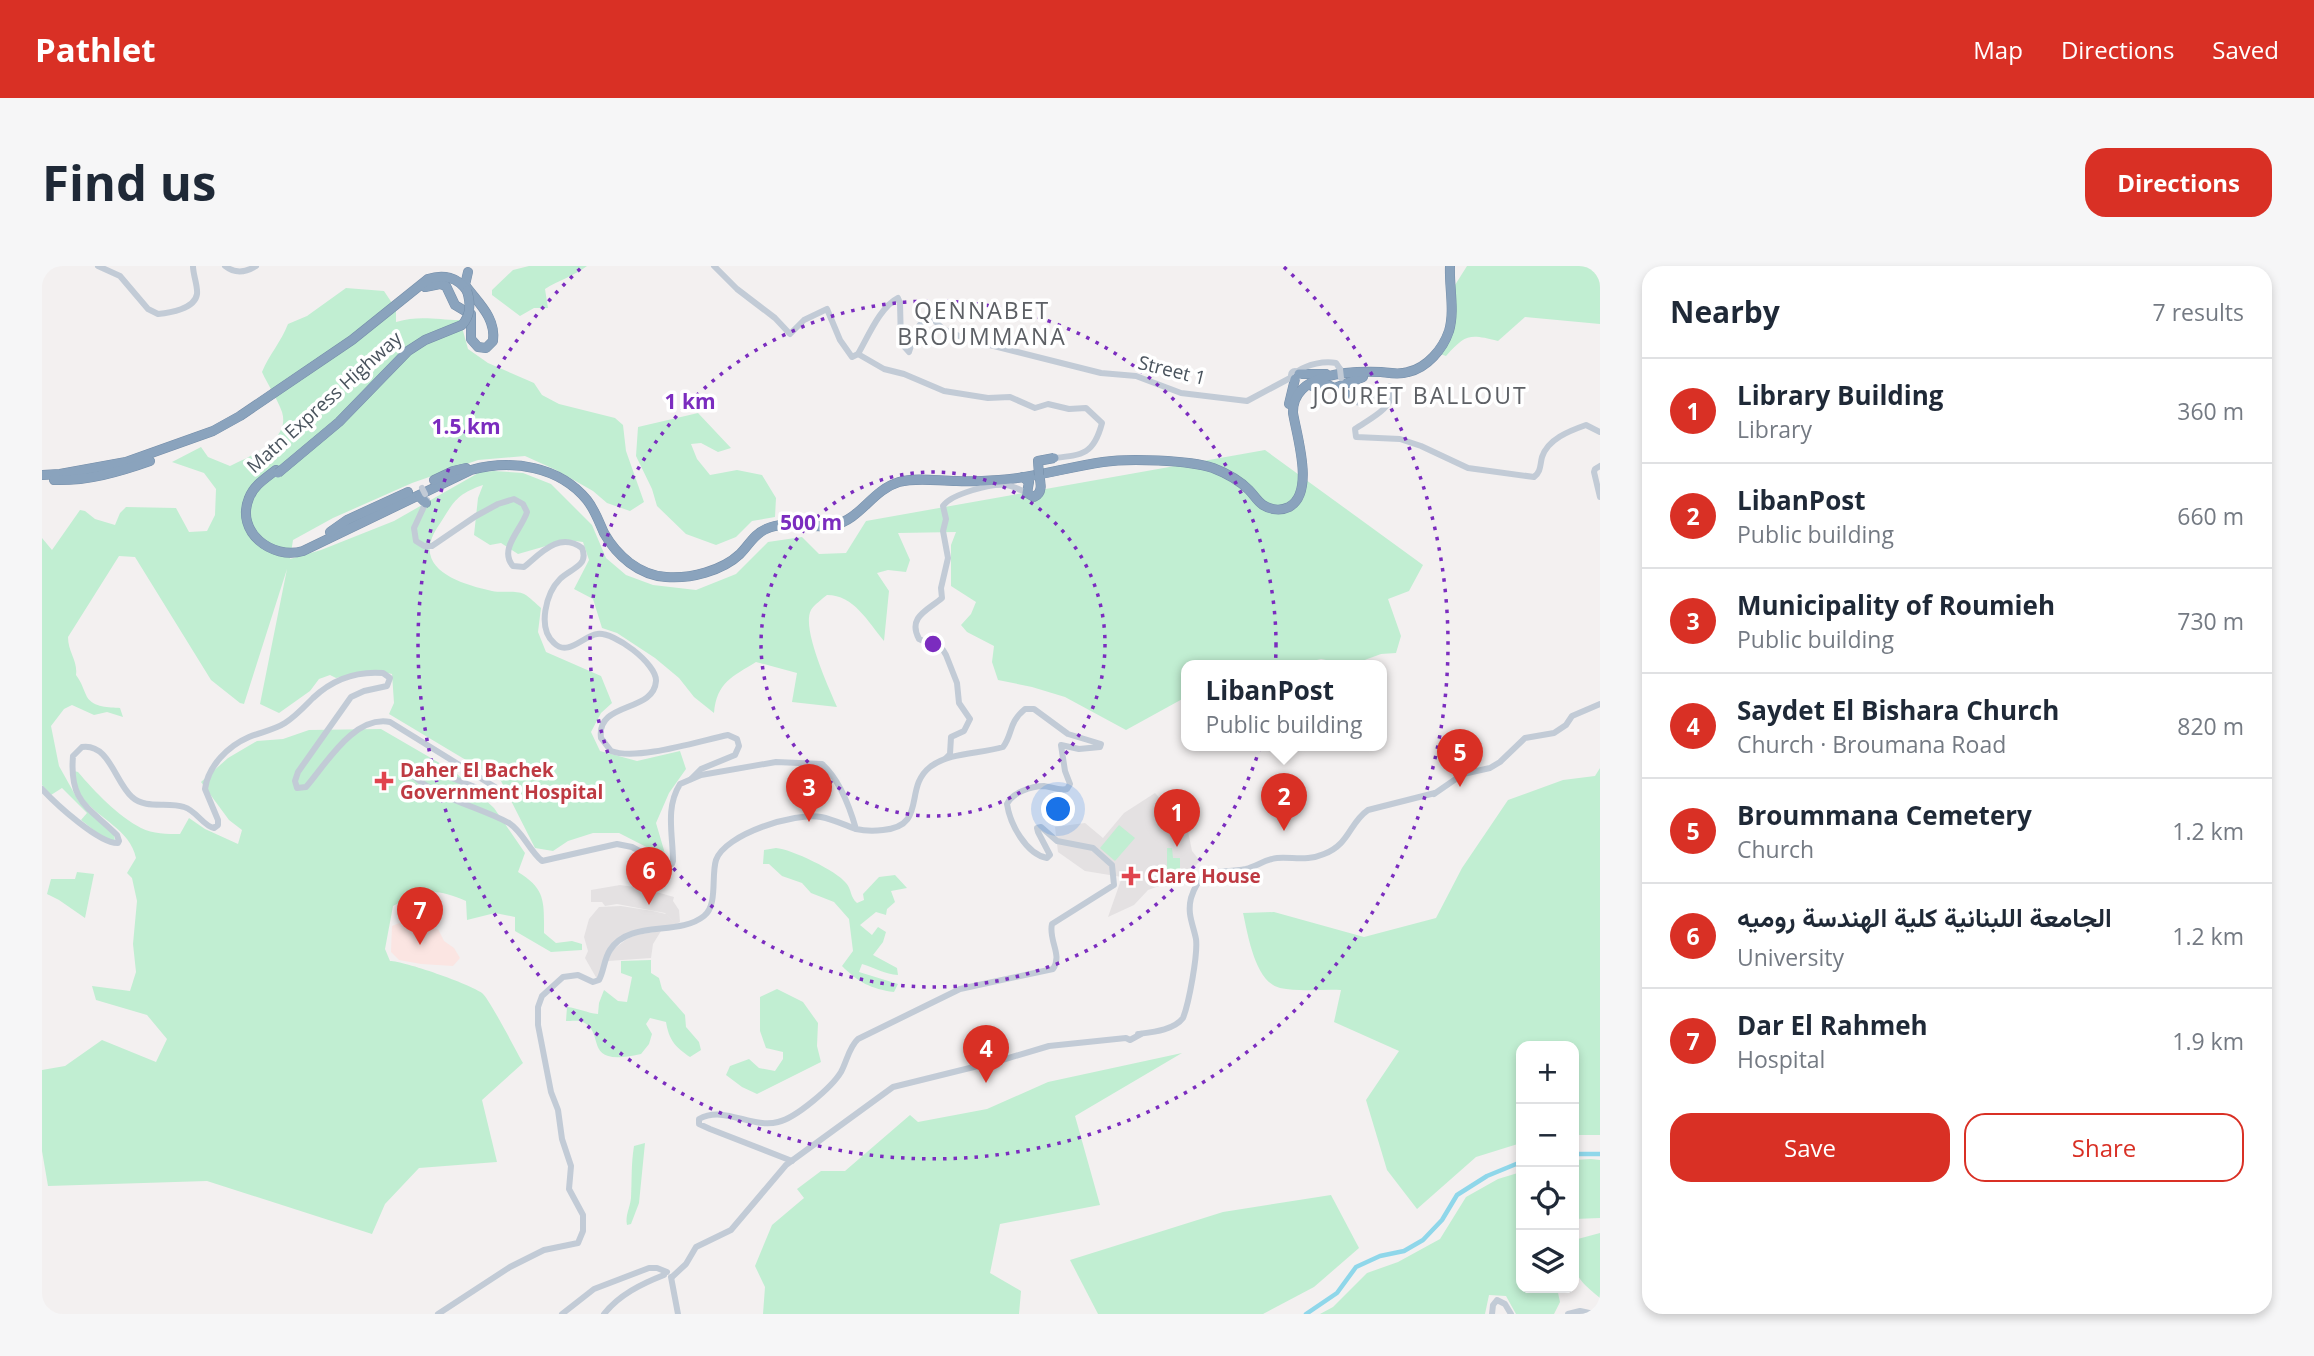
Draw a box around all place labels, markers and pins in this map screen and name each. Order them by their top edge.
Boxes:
centre of rings [921,632,945,656]
pin: 5 [1437,729,1483,787]
place label: Daher El Bachek Government Hospital [400,757,603,805]
pin: 3 [786,764,832,822]
marker: Daher El Bachek Government Hospital [374,771,394,791]
pin: 2 [1261,773,1307,831]
pin: 1 [1154,789,1200,847]
pin: 6 [626,847,672,905]
place label: Clare House [1147,863,1261,889]
marker: Clare House [1121,866,1141,886]
pin: 7 [397,887,443,945]
pin: 4 [963,1025,1009,1083]

